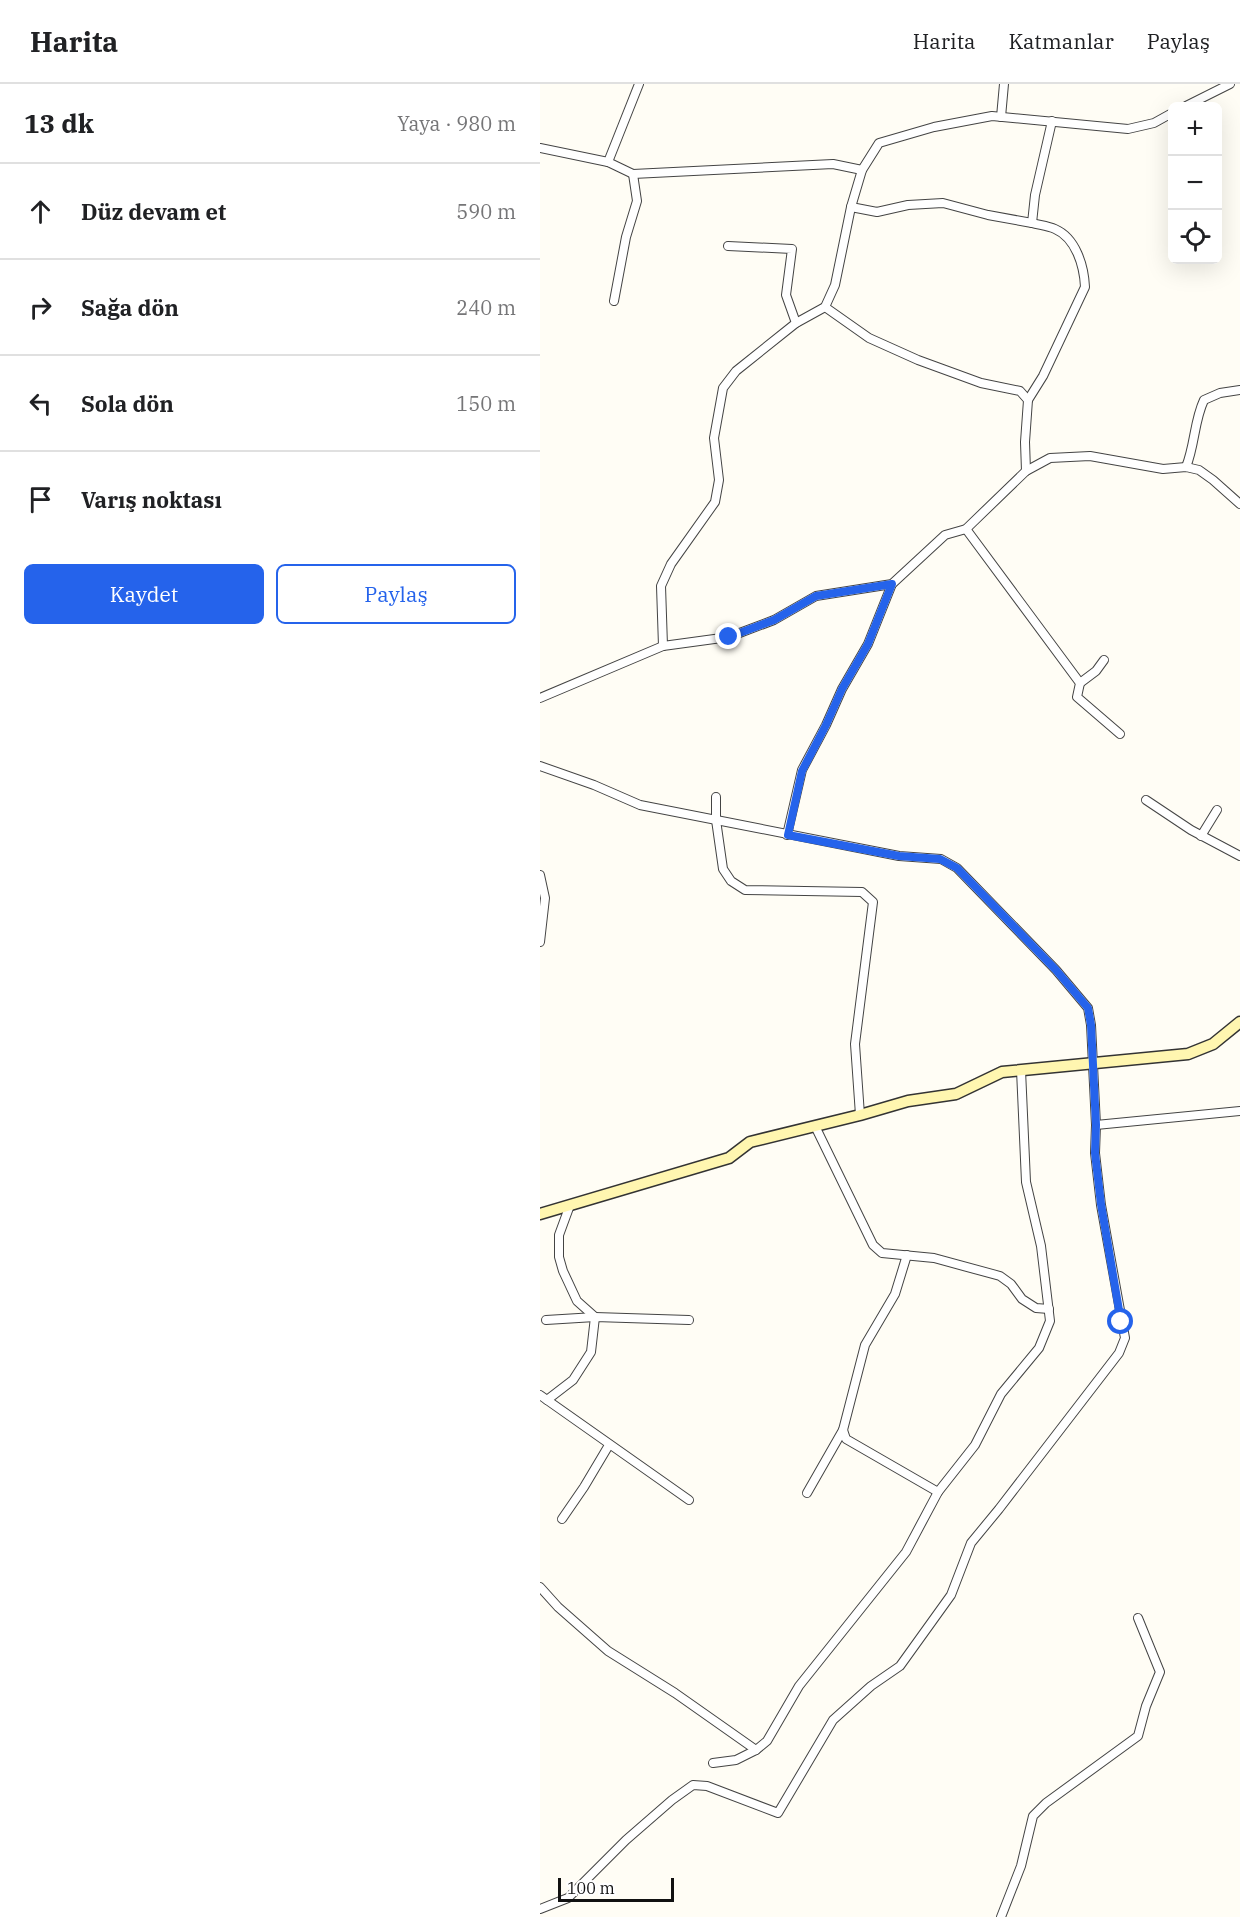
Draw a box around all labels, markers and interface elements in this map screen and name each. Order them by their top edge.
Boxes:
text: Harita [30,23,118,60]
text: Harita [913,27,976,55]
text: Katmanlar [1009,27,1114,55]
text: Paylaş [1147,27,1210,55]
map controls [1168,102,1222,264]
button: + [1168,102,1222,156]
text: 13 dk [24,106,94,140]
text: Yaya · 980 m [397,110,516,137]
button: − [1168,156,1222,210]
icon: ahead [24,195,57,228]
text: Düz devam et [81,197,226,226]
text: 590 m [456,198,516,225]
button: locate [1168,210,1222,264]
icon: right [24,291,57,324]
text: Sağa dön [81,293,179,322]
text: 240 m [456,294,516,321]
icon: left [24,387,57,420]
text: Sola dön [81,389,174,418]
text: 150 m [456,390,516,417]
icon: arrive [24,483,57,516]
text: Varış noktası [81,485,222,514]
button: Kaydet [24,564,264,624]
button: Paylaş [276,564,516,624]
route end [715,623,741,649]
route start [1107,1308,1133,1334]
scale bar [558,1875,674,1902]
text: 100 m [567,1878,615,1898]

